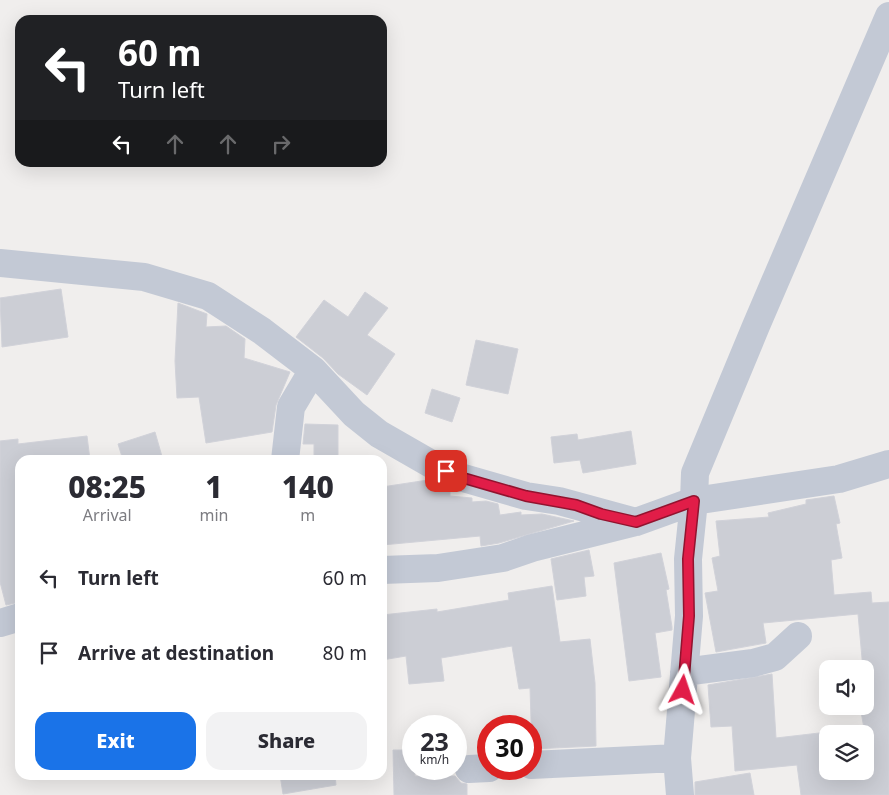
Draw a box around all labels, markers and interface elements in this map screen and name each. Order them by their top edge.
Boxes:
text: 60 m [118,29,201,76]
icon: left [35,35,100,100]
text: Turn left [118,74,205,104]
icon: left [108,130,136,158]
icon: ahead [161,130,189,158]
icon: ahead [214,130,242,158]
icon: right [267,130,295,158]
pin [425,450,467,492]
icon: arrive [432,457,460,485]
text: 08:25 [68,466,146,507]
text: 1 [205,466,223,507]
text: 140 [282,466,334,507]
text: Arrival [83,504,132,526]
text: min [199,504,228,526]
text: m [300,504,315,526]
icon: left [35,564,63,592]
text: Turn left [78,565,159,591]
text: 60 m [323,565,367,591]
icon: arrive [35,639,63,667]
text: Arrive at destination [78,640,274,666]
text: 80 m [323,640,367,666]
map controls [819,660,874,780]
button: sound [819,660,874,715]
position arrow [656,663,708,715]
button: Exit [35,712,196,770]
button: Share [206,712,367,770]
speed limit sign: 30 [477,715,542,780]
text: 23 [420,724,449,758]
button: layers [819,725,874,780]
text: km/h [420,751,449,768]

